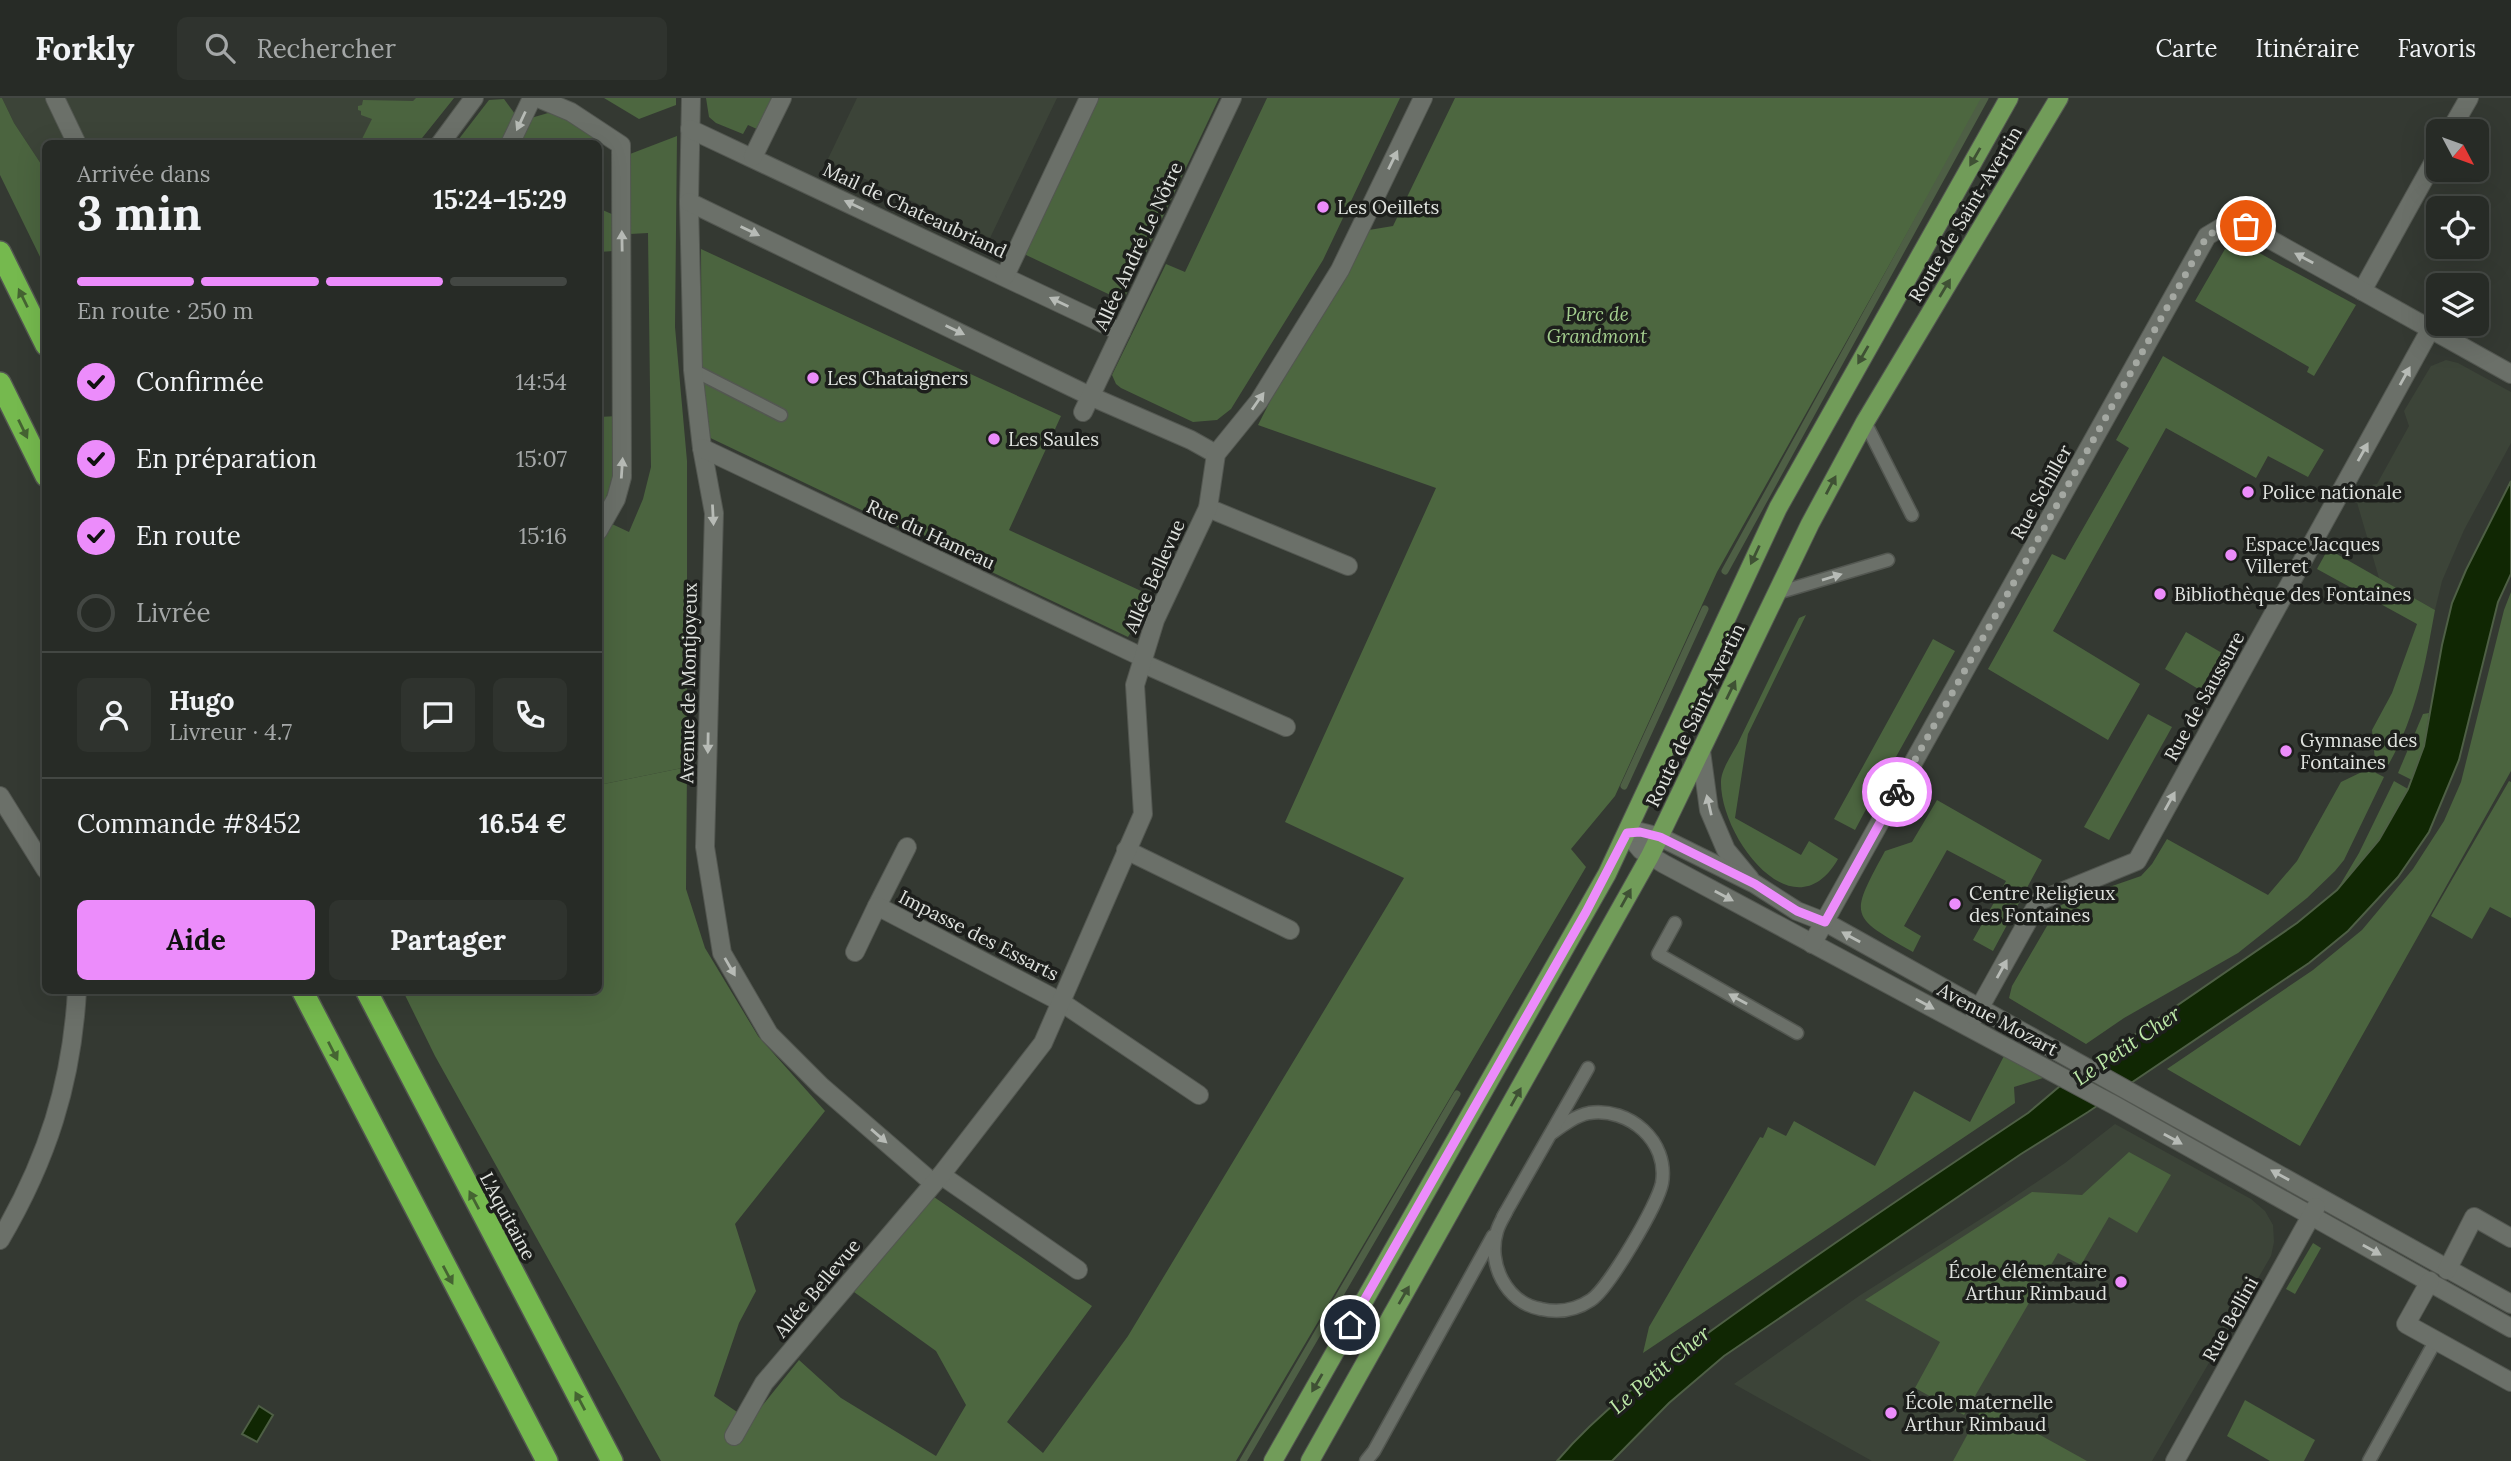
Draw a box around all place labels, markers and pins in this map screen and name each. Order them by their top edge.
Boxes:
place label: Les Oeillets [1337,195,1440,219]
pin [2216,196,2276,256]
marker: Les Oeillets [1315,199,1331,215]
place label: Les Chataigners [827,366,968,390]
marker: Les Chataigners [805,370,821,386]
place label: Les Saules [1008,427,1099,451]
marker: Les Saules [986,431,1002,447]
place label: Police nationale [2262,480,2402,504]
marker: Police nationale [2240,484,2256,500]
place label: Espace Jacques Villeret [2244,532,2380,578]
marker: Espace Jacques Villeret [2223,547,2239,563]
place label: Bibliothèque des Fontaines [2174,582,2412,606]
marker: Bibliothèque des Fontaines [2152,586,2168,602]
place label: Gymnase des Fontaines [2300,728,2418,774]
marker: Gymnase des Fontaines [2278,743,2294,759]
place label: Centre Religieux des Fontaines [1969,881,2115,927]
marker: Centre Religieux des Fontaines [1947,896,1963,912]
place label: École élémentaire Arthur Rimbaud [1948,1259,2107,1305]
marker: École élémentaire Arthur Rimbaud [2113,1274,2129,1290]
pin [1320,1295,1380,1355]
place label: École maternelle Arthur Rimbaud [1904,1390,2053,1436]
marker: École maternelle Arthur Rimbaud [1883,1405,1899,1421]

